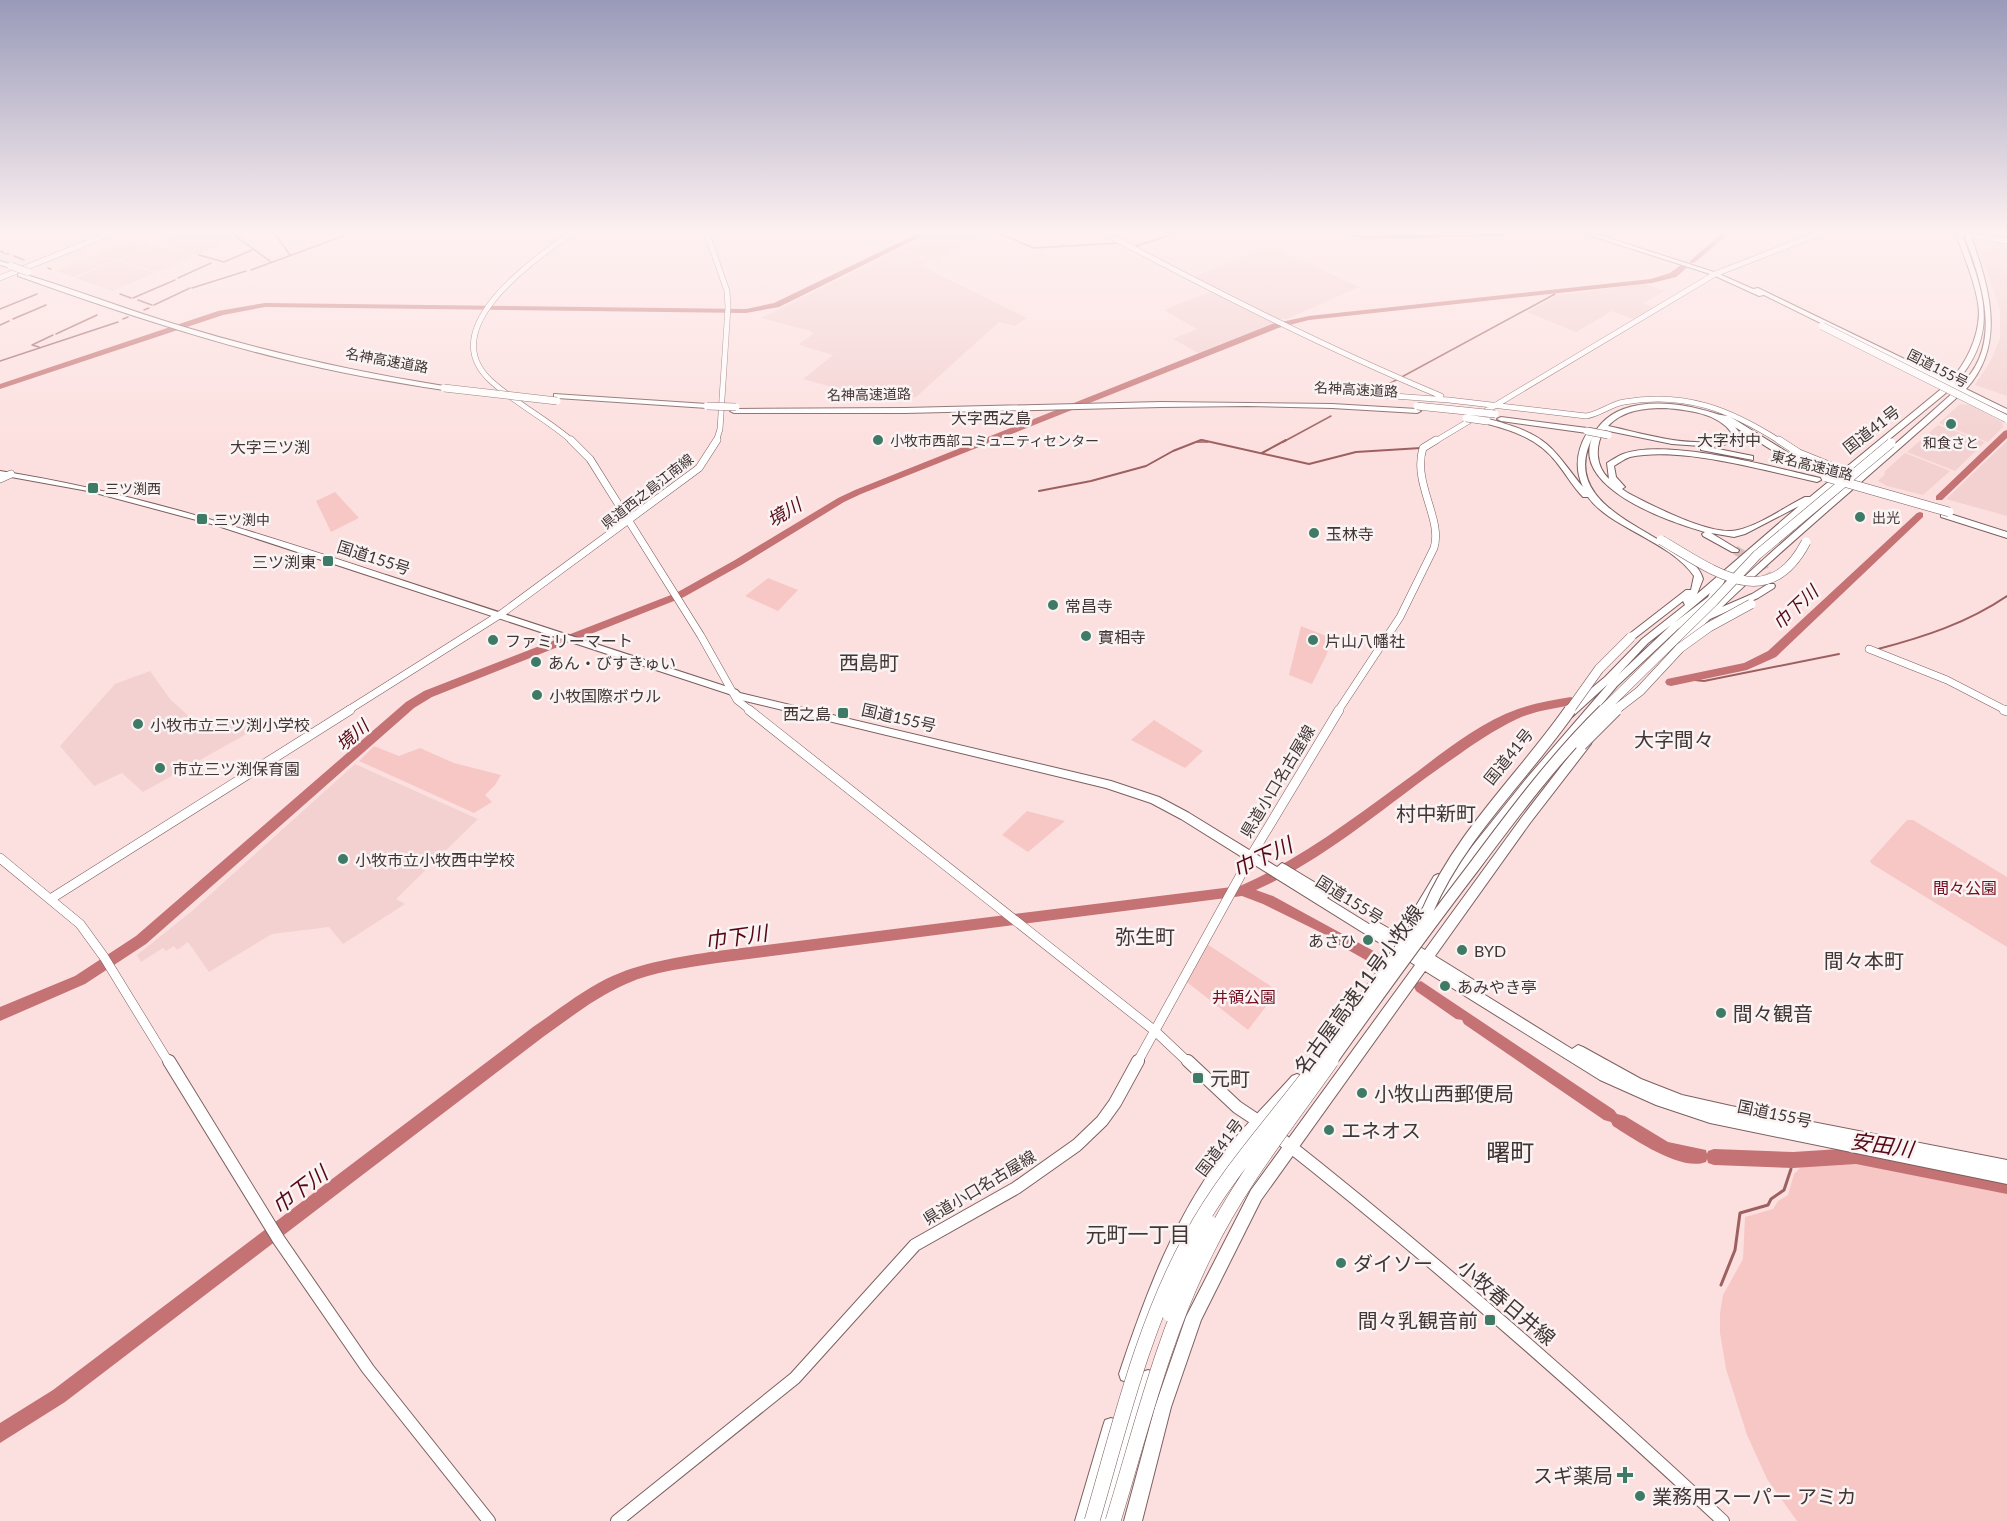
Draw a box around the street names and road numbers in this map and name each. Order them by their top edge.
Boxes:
street label: 名神高速道路 [344,344,430,376]
street label: 国道155号 [1905,345,1971,391]
street label: 名神高速道路 [1314,378,1398,400]
street label: 名神高速道路 [827,385,911,403]
street label: 国道41号 [1839,401,1903,457]
street label: 東名高速道路 [1769,447,1855,483]
street label: 県道西之島江南線 [598,450,696,532]
street label: 国道155号 [335,536,413,578]
street label: 国道155号 [860,699,938,735]
street label: 県道小口名古屋線 [1236,721,1318,841]
street label: 国道41号 [1480,724,1536,788]
street label: 国道155号 [1313,871,1387,927]
street label: 名古屋高速11号小牧線 [1289,900,1427,1078]
street label: 国道155号 [1736,1096,1814,1130]
street label: 国道41号 [1191,1115,1247,1179]
street label: 県道小口名古屋線 [919,1146,1039,1228]
street label: 小牧春日井線 [1453,1254,1561,1350]

